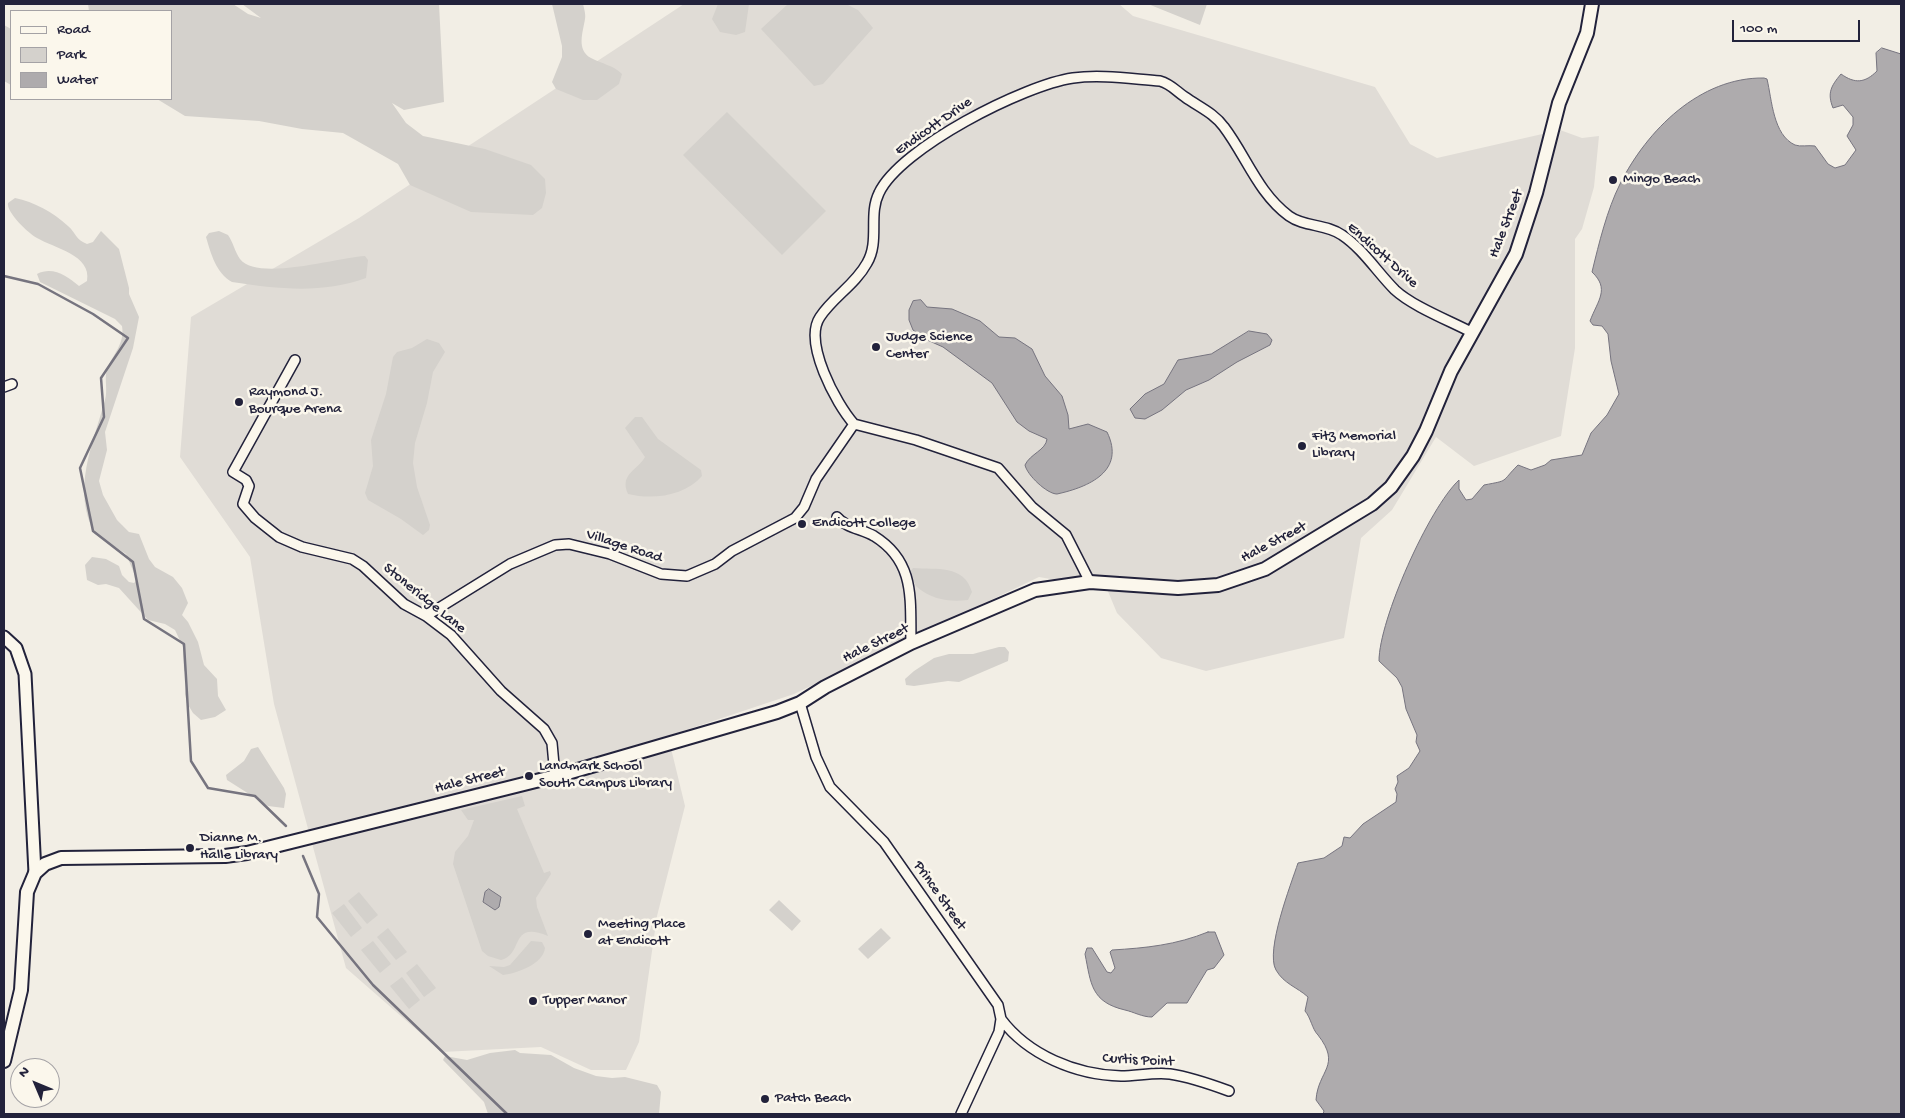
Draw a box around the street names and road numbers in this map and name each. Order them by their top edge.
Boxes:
street label: Endicott Drive [892,94,976,160]
street label: Hale Street [1486,187,1528,261]
street label: Endicott Drive [1343,219,1421,293]
street label: Hale Street [1238,518,1310,568]
street label: Village Road [584,526,664,568]
street label: Stoneridge Lane [379,560,469,638]
street label: Hale Street [840,620,912,668]
street label: Hale Street [433,764,507,798]
street label: Prince Street [909,858,969,934]
street label: Curtis Point [1102,1050,1174,1072]

